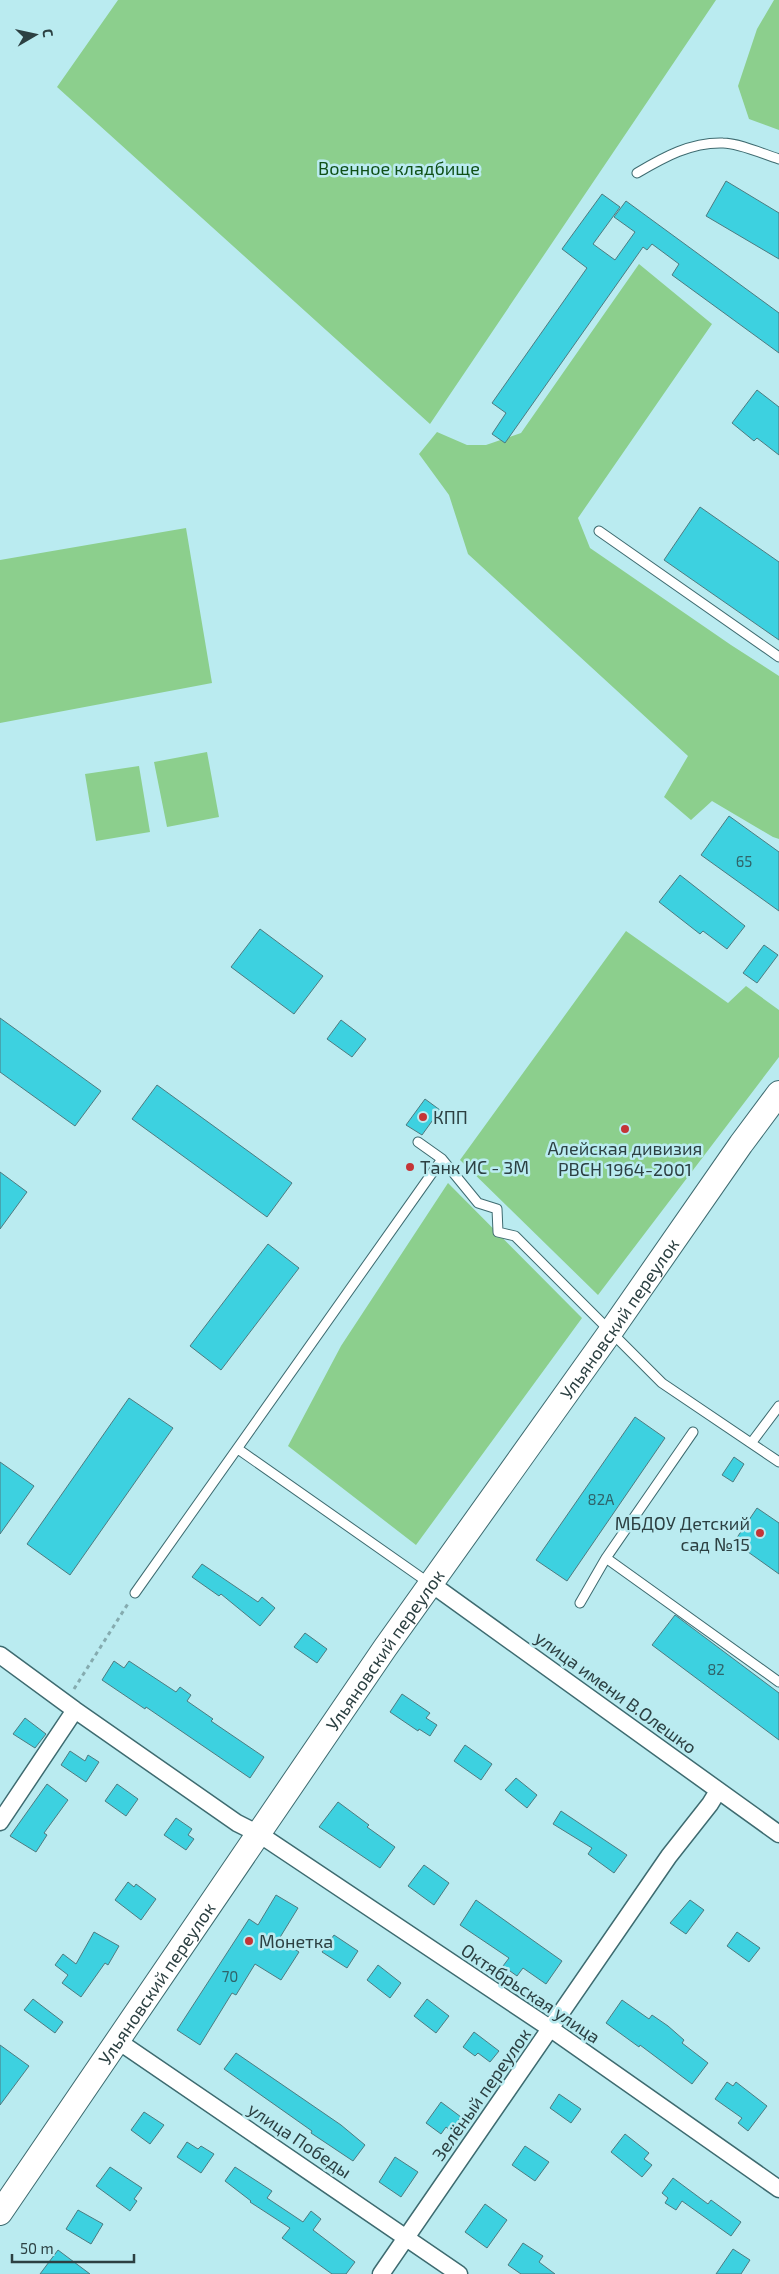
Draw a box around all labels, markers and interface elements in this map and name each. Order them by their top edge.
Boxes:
north arrow [10,10,60,60]
text: С [39,27,57,38]
park label: Военное кладбище [318,157,480,179]
house number: 65 [736,852,752,870]
place label: КПП [433,1106,468,1128]
marker: КПП [417,1111,429,1123]
marker: Алейская дивизия РВСН 1964-2001 [619,1123,631,1135]
place label: Алейская дивизия РВСН 1964-2001 [548,1137,702,1180]
place label: Танк ИС - 3М [420,1156,529,1178]
marker: Танк ИС - 3М [404,1161,416,1173]
street label: Ульяновский переулок [555,1233,684,1403]
house number: 82А [588,1490,615,1508]
place label: МБДОУ Детский сад №15 [615,1512,750,1555]
marker: МБДОУ Детский сад №15 [754,1527,766,1539]
street label: Ульяновский переулок [321,1565,449,1735]
street label: улица имени В.Олешко [531,1626,701,1758]
house number: 82 [707,1660,725,1678]
street label: Ульяновский переулок [93,1898,220,2069]
place label: Монетка [259,1930,333,1952]
marker: Монетка [243,1935,255,1947]
street label: Октябрьская улица [457,1938,605,2048]
house number: 70 [222,1967,238,1985]
street label: Зелёный переулок [427,2023,535,2165]
street label: улица Победы [244,2097,356,2183]
scale bar [12,2232,135,2264]
text: 50 m [20,2239,54,2257]

